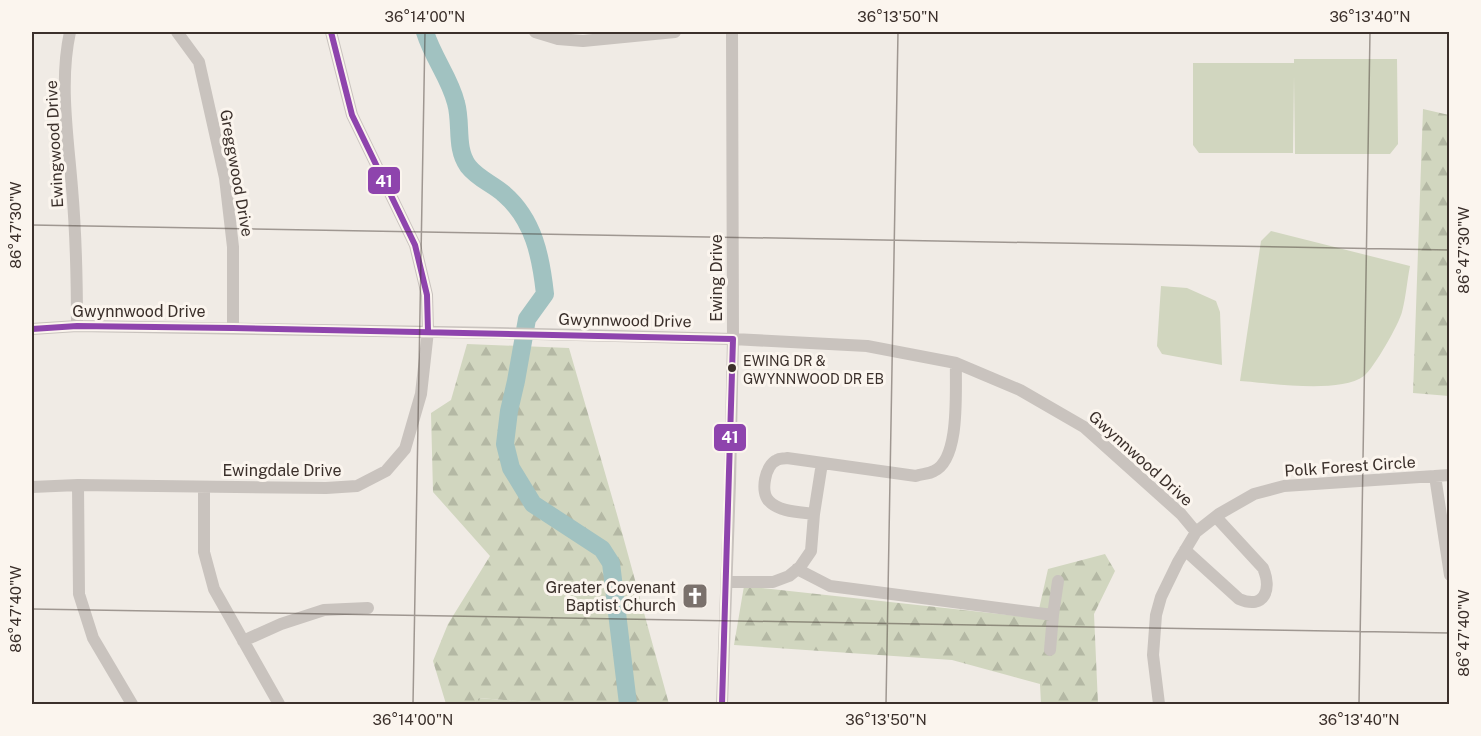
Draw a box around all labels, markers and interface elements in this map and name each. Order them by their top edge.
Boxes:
text: 36°14'00"N [385,8,465,25]
text: 36°13'50"N [857,8,939,25]
text: 36°13'40"N [1329,8,1411,25]
street label: Ewingwood Drive [42,80,67,208]
street label: Greggwood Drive [216,108,257,238]
line badge: 41 [367,166,401,195]
text: 41 [375,172,393,191]
text: 86°47'30"W [7,181,24,269]
text: 86°47'30"W [1455,206,1472,294]
street label: Ewing Drive [707,234,726,322]
street label: Gwynnwood Drive [72,302,206,321]
street label: Gwynnwood Drive [558,310,692,331]
place label: EWING DR & GWYNNWOOD DR EB [743,353,884,387]
marker: EWING DR & GWYNNWOOD DR EB [726,362,738,374]
street label: Gwynnwood Drive [1085,407,1197,510]
line badge: 41 [713,423,747,452]
text: 41 [721,428,739,447]
street label: Polk Forest Circle [1284,452,1416,481]
street label: Ewingdale Drive [222,461,342,480]
text: 86°47'40"W [7,565,24,653]
place label: Greater Covenant Baptist Church [545,578,676,615]
church icon: Greater Covenant Baptist Church [680,581,710,611]
text: 86°47'40"W [1455,589,1472,677]
text: 36°14'00"N [373,711,453,728]
text: 36°13'50"N [845,711,927,728]
text: 36°13'40"N [1318,711,1400,728]

